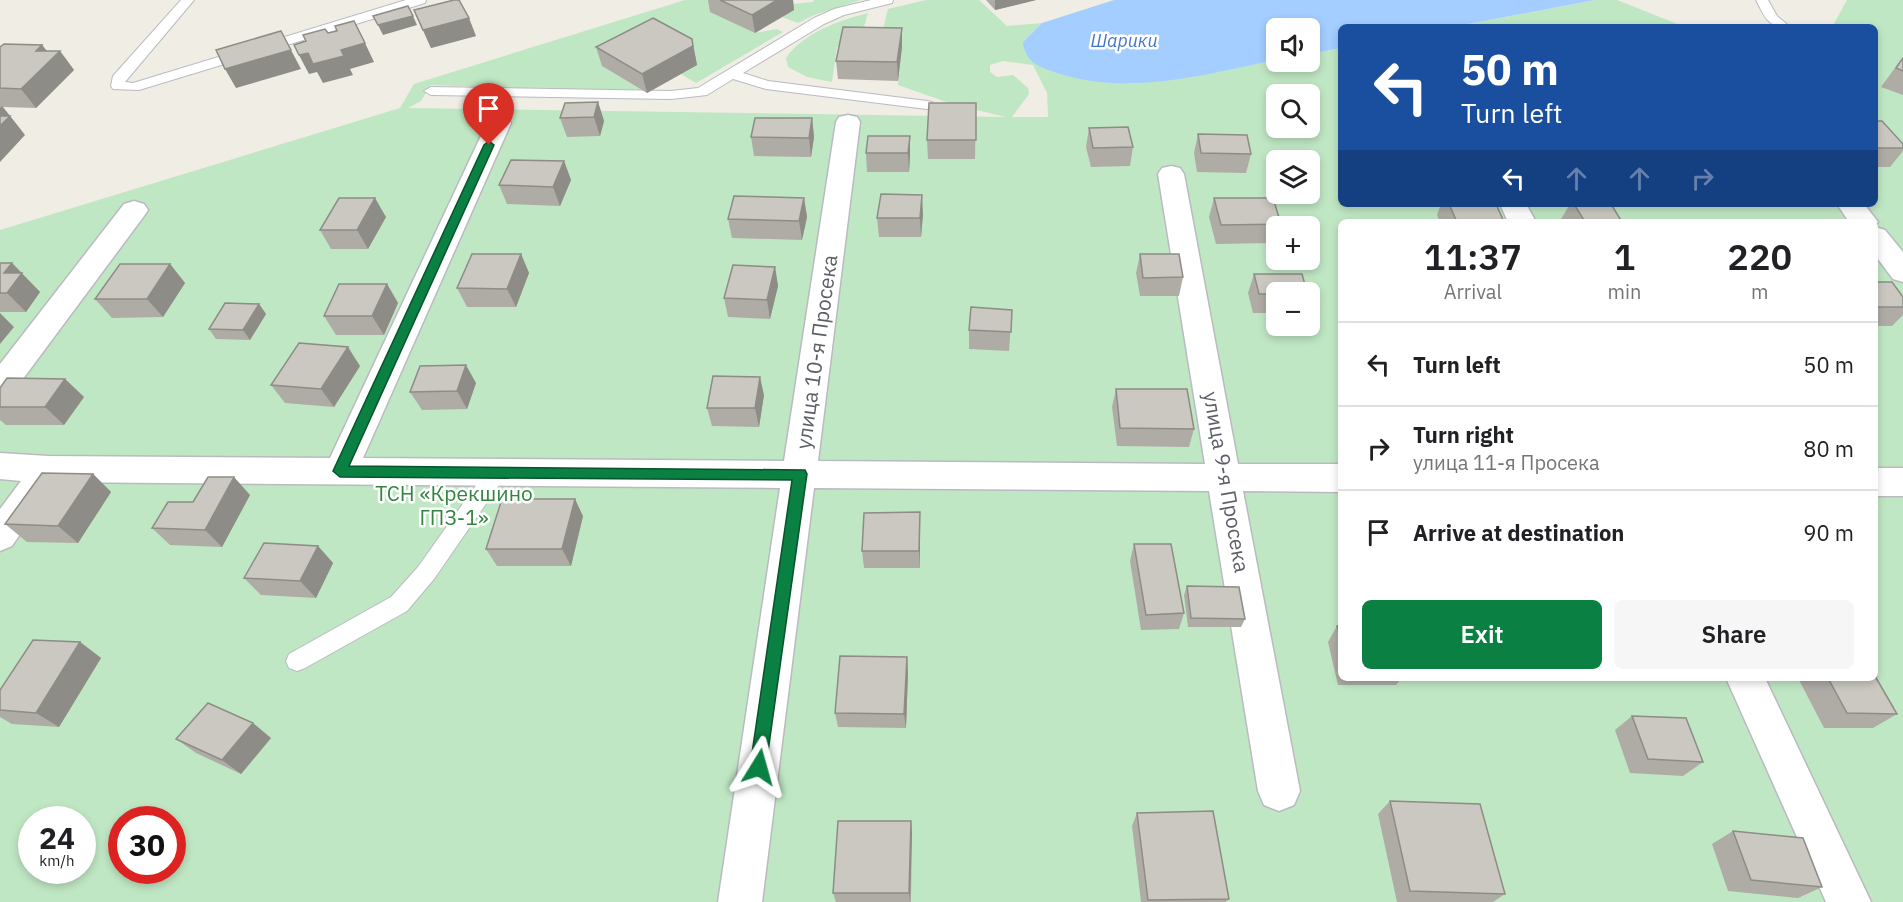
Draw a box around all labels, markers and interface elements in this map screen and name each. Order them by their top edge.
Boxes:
map controls [1266,18,1320,336]
button: sound [1266,18,1320,72]
water label: Шарики [1090,29,1158,52]
text: 50 m [1461,42,1559,97]
icon: left [1362,48,1440,126]
pin [463,83,514,145]
button: search [1266,84,1320,138]
icon: arrive [472,92,505,125]
text: Turn left [1461,95,1562,130]
button: layers [1266,150,1320,204]
icon: left [1497,162,1530,195]
icon: ahead [1560,162,1593,195]
icon: ahead [1623,162,1656,195]
icon: right [1686,162,1719,195]
button: + [1266,216,1320,270]
text: 11:37 [1424,233,1522,280]
text: 1 [1614,233,1635,280]
text: 220 [1727,233,1792,280]
street label: улица 10-я Просека [789,253,844,451]
text: Arrival [1444,278,1502,305]
text: min [1608,278,1641,305]
text: m [1751,278,1768,305]
button: − [1266,282,1320,336]
icon: left [1362,348,1395,381]
text: Turn left [1413,350,1501,379]
text: 50 m [1803,350,1854,379]
street label: улица 9-я Просека [1197,389,1257,575]
text: Turn right [1413,420,1514,449]
icon: right [1362,432,1395,465]
text: 80 m [1803,434,1854,463]
text: улица 11-я Просека [1413,449,1600,476]
park label: ТСН «Крекшино ГПЗ-1» [375,479,533,531]
icon: arrive [1362,516,1395,549]
text: Arrive at destination [1413,518,1624,547]
text: 90 m [1803,518,1854,547]
button: Exit [1362,600,1602,669]
button: Share [1614,600,1854,669]
position arrow [727,735,791,799]
speed limit sign: 30 [108,806,186,884]
text: 24 [39,818,75,857]
text: km/h [39,851,75,870]

